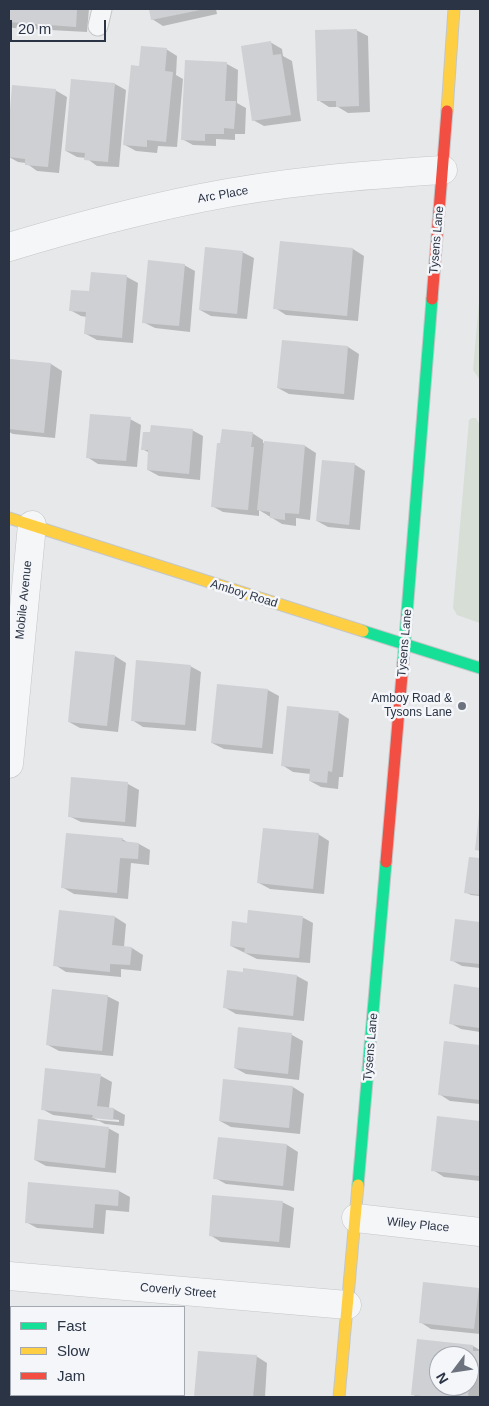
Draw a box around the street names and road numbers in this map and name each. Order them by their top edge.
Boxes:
street label: Arc Place [196,183,250,207]
street label: Tysens Lane [427,205,447,275]
street label: Mobile Avenue [13,560,35,640]
street label: Amboy Road [209,577,279,611]
street label: Tysens Lane [395,608,415,678]
street label: Tysens Lane [361,1012,381,1082]
street label: Wiley Place [386,1215,450,1235]
street label: Coverly Street [140,1281,216,1301]

